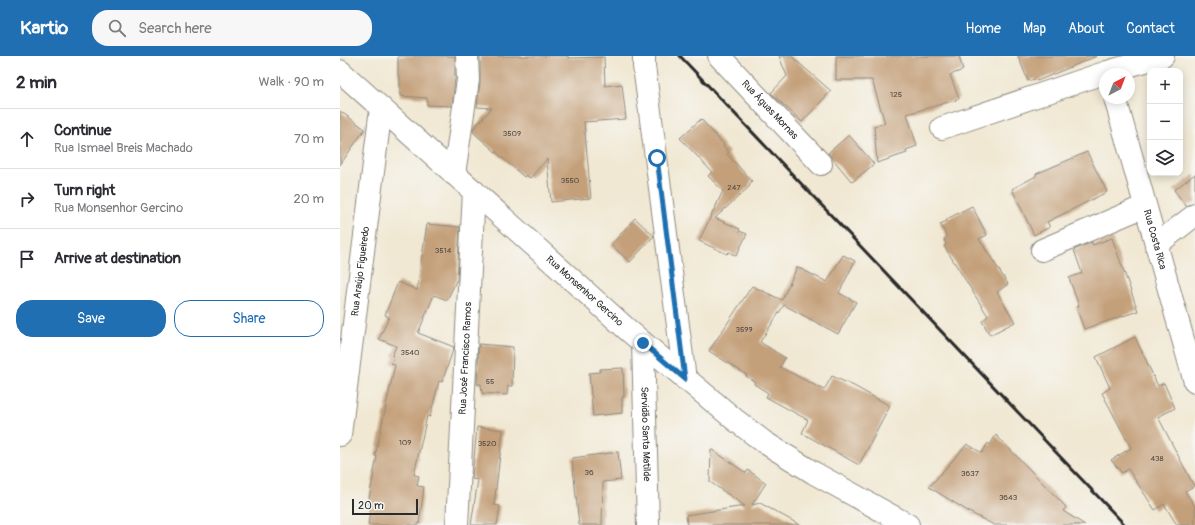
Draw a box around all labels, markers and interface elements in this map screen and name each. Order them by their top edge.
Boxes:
search box [92,10,372,46]
text: Kartio [20,16,68,40]
icon: search [106,17,128,39]
text: Search here [138,19,212,38]
text: Home [966,20,1001,37]
text: Map [1023,20,1046,37]
text: About [1068,20,1104,37]
text: Contact [1126,20,1175,37]
north arrow [1099,68,1135,104]
map controls [1147,68,1183,176]
button: + [1147,68,1183,104]
text: 2 min [16,72,57,93]
text: Walk · 90 m [259,74,324,90]
street label: Rua Águas Mornas [739,78,801,142]
house number: 125 [890,90,902,99]
button: − [1147,104,1183,140]
text: Continue [54,121,112,140]
icon: ahead [16,128,38,150]
house number: 3509 [503,129,521,138]
text: 70 m [294,131,324,147]
text: Rua Ismael Breis Machado [54,140,193,156]
button: layers [1147,140,1183,176]
route start [648,149,666,167]
house number: 3550 [561,176,580,185]
text: Turn right [54,181,115,200]
house number: 247 [727,183,741,192]
icon: right [16,188,38,210]
text: 20 m [293,191,324,207]
text: Rua Monsenhor Gercino [54,200,183,216]
street label: Rua Costa Rica [1141,208,1169,271]
street label: Rua Araújo Figueiredo [349,225,372,317]
house number: 3514 [435,246,452,255]
icon: arrive [16,248,38,270]
text: Arrive at destination [54,249,181,268]
street label: Rua Monsenhor Gercino [544,253,626,329]
button: Save [16,300,166,337]
button: Share [174,300,324,337]
street label: Rua José Francisco Ramos [457,301,474,415]
house number: 3599 [735,325,753,334]
route end [634,334,652,352]
house number: 3540 [401,348,420,357]
house number: 55 [486,377,494,386]
street label: Servidão Santa Matilde [638,387,653,481]
house number: 109 [399,438,411,447]
house number: 3520 [478,439,497,448]
house number: 438 [1150,454,1164,463]
house number: 36 [584,468,594,477]
house number: 3637 [961,469,980,478]
house number: 3643 [999,493,1018,502]
scale bar [352,497,418,516]
text: 20 m [358,499,384,512]

